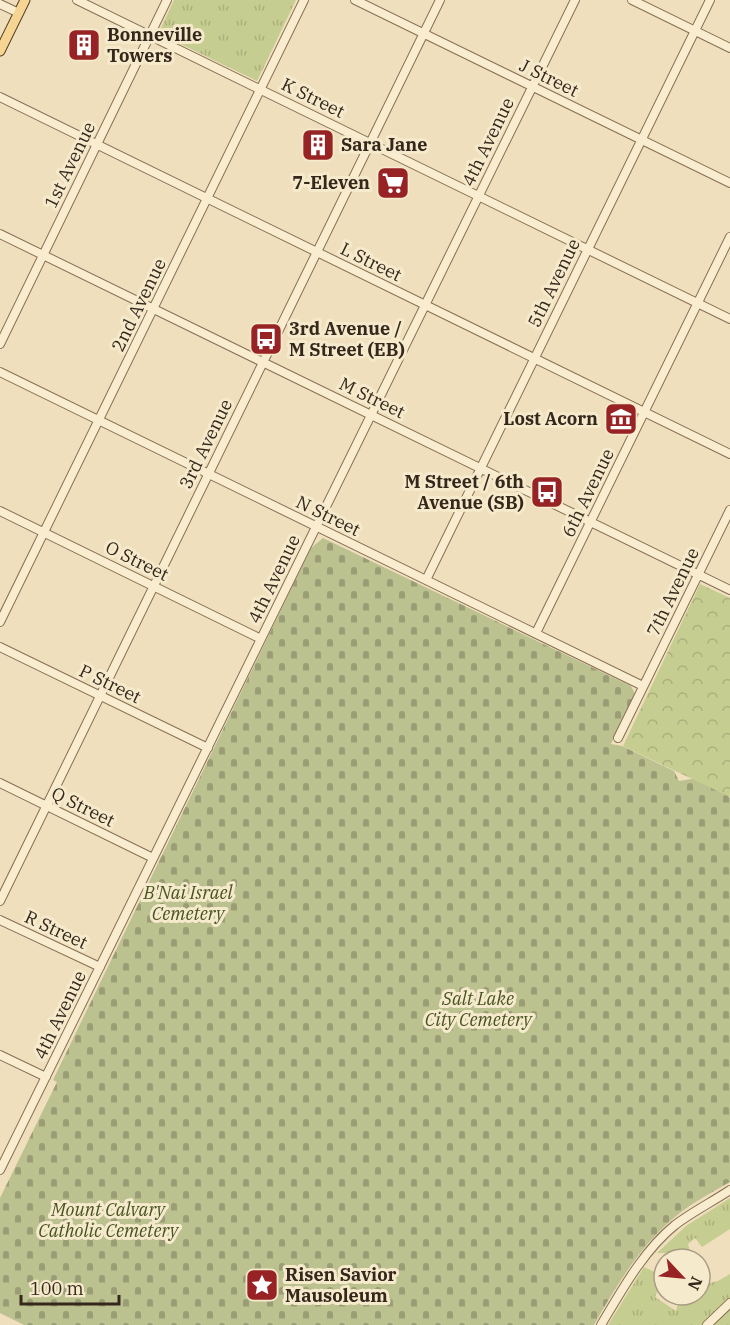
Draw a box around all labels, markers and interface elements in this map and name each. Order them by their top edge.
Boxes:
place label: Bonneville Towers [107,23,202,67]
building icon: Bonneville Towers [66,27,102,63]
street label: J Street [516,53,583,102]
street label: K Street [278,72,349,123]
street label: 4th Avenue [456,94,519,190]
street label: 1st Avenue [39,118,100,212]
building icon: Sara Jane [300,127,336,163]
place label: Sara Jane [341,133,427,156]
supermarket icon: 7-Eleven [375,165,411,201]
place label: 7-Eleven [292,171,370,194]
street label: 5th Avenue [522,235,585,331]
street label: L Street [337,237,406,286]
street label: 2nd Avenue [106,254,171,355]
place label: 3rd Avenue / M Street (EB) [289,317,405,361]
bus stop icon: 3rd Avenue / M Street (EB) [248,321,284,357]
street label: M Street [336,372,409,423]
street label: 3rd Avenue [174,395,237,492]
museum icon: Lost Acorn [603,401,639,437]
place label: Lost Acorn [503,407,598,430]
street label: 6th Avenue [556,445,619,541]
place label: M Street / 6th Avenue (SB) [404,470,524,514]
bus stop icon: M Street / 6th Avenue (SB) [529,474,565,510]
street label: N Street [292,490,364,541]
street label: 4th Avenue [242,531,305,627]
street label: O Street [102,535,173,586]
street label: 7th Avenue [641,544,704,640]
street label: P Street [76,659,145,708]
street label: Q Street [48,781,119,832]
park label: B'Nai Israel Cemetery [142,881,233,925]
street label: R Street [21,905,91,954]
street label: 4th Avenue [28,967,91,1063]
park label: Salt Lake City Cemetery [425,987,533,1031]
park label: Mount Calvary Catholic Cemetery [38,1198,180,1242]
north arrow [652,1247,712,1307]
place label: Risen Savior Mausoleum [285,1263,397,1307]
place icon: Risen Savior Mausoleum [244,1267,280,1303]
scale bar [21,1268,118,1306]
text: N [684,1274,707,1294]
text: 100 m [30,1277,84,1300]

